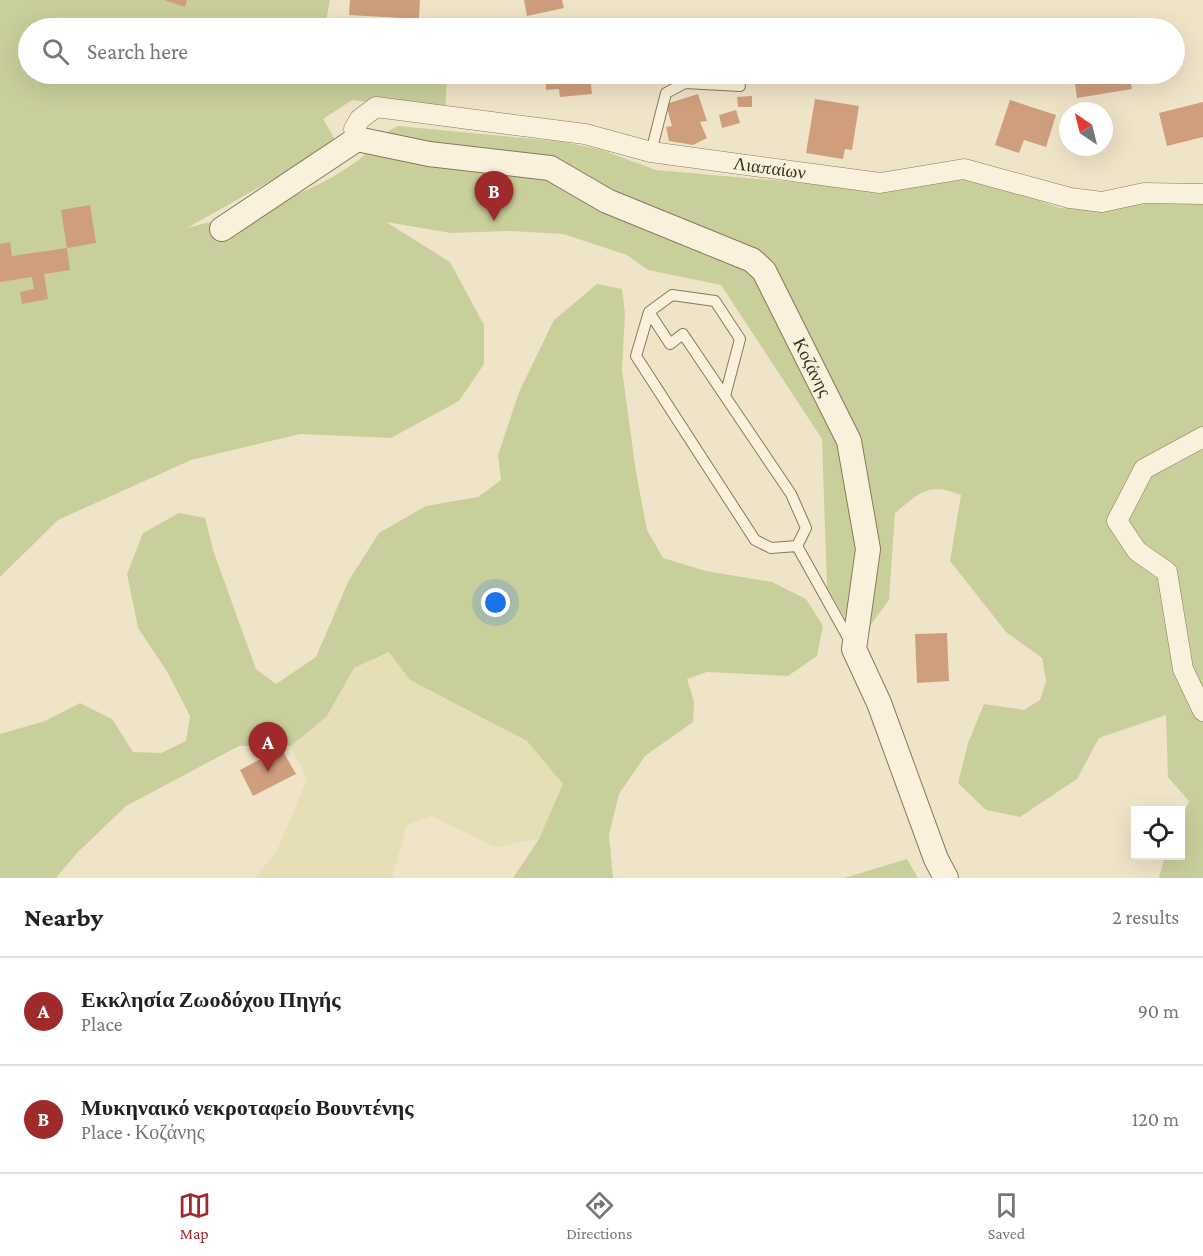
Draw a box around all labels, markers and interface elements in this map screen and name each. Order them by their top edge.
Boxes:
search box [18,18,1185,84]
icon: search [39,35,72,68]
text: Search here [87,39,188,64]
north arrow [1059,102,1113,156]
street label: Λιαπαίων [732,153,807,183]
pin: B [474,172,514,221]
street label: Κοζάνης [789,335,835,400]
your location [481,588,510,617]
pin: A [248,722,288,772]
map controls [1131,806,1185,860]
button: locate [1131,806,1185,860]
text: Nearby [24,903,103,932]
text: 2 results [1112,906,1179,928]
text: Εκκλησία Ζωοδόχου Πηγής [81,987,340,1012]
text: A [38,1000,49,1022]
text: 90 m [1138,1000,1179,1022]
text: Place [81,1013,123,1035]
text: Μυκηναικό νεκροταφείο Βουντένης [81,1095,414,1120]
text: B [38,1108,49,1130]
text: 120 m [1132,1108,1179,1130]
text: Place · Κοζάνης [81,1121,205,1143]
tab: Map [178,1189,211,1242]
tab: Directions [566,1189,632,1242]
tab: Saved [988,1189,1025,1242]

